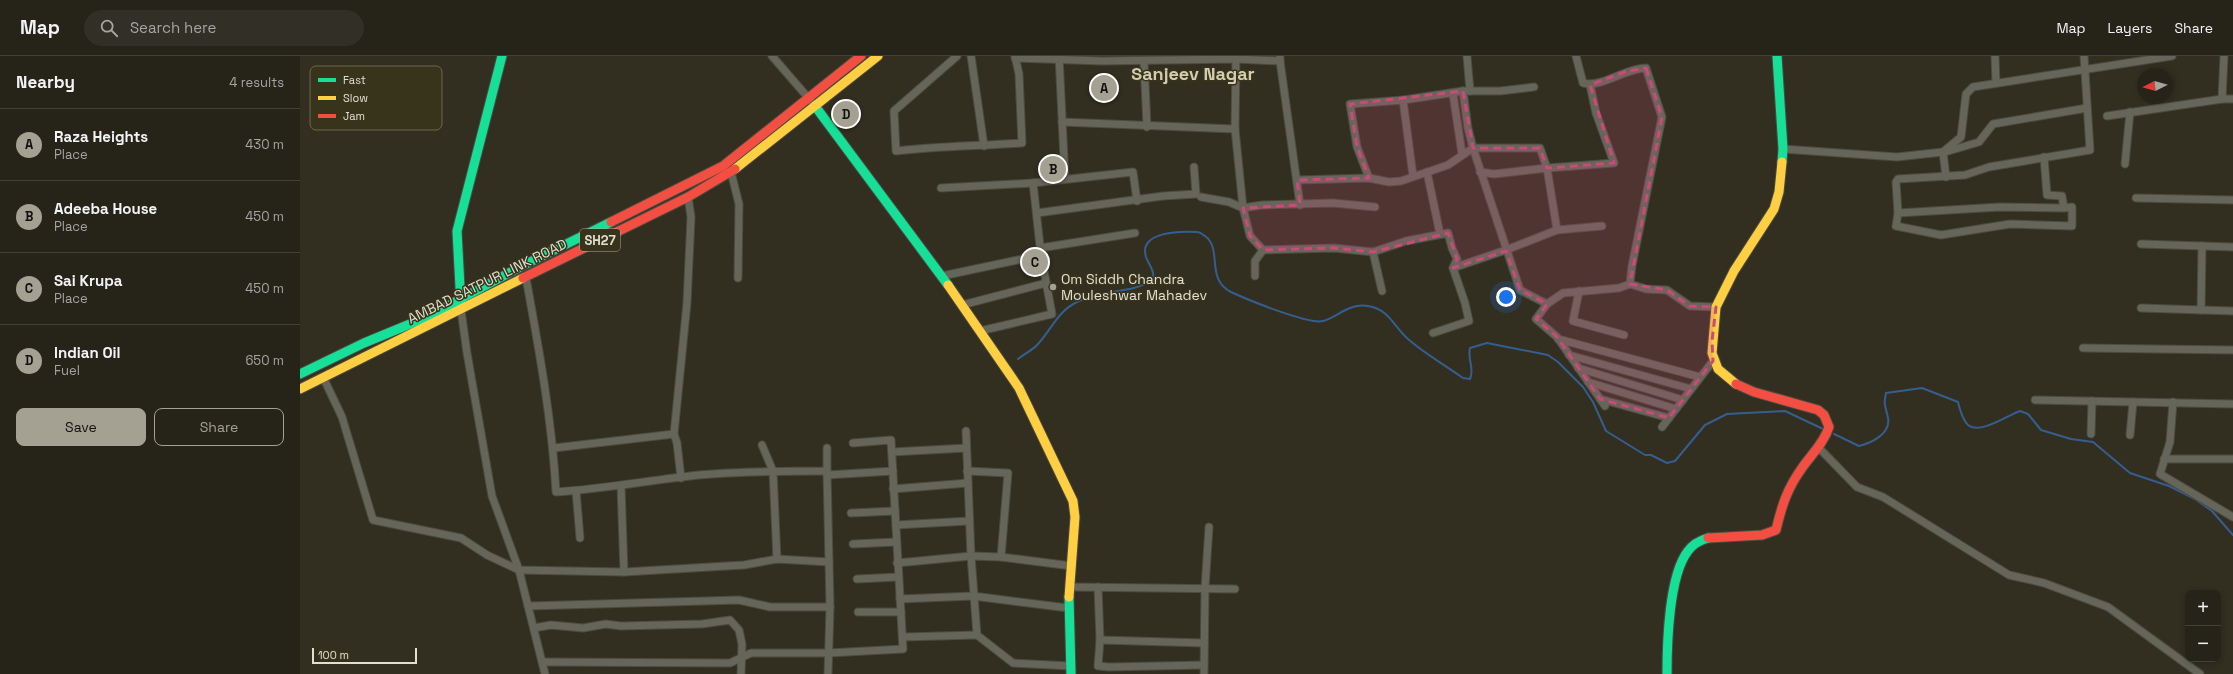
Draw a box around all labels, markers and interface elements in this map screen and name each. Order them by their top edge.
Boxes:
search box [84,10,364,46]
text: Map [20,15,60,40]
icon: search [98,17,120,39]
text: Search here [130,18,216,37]
text: Map [2056,19,2086,37]
text: Layers [2108,19,2152,37]
text: Share [2174,19,2213,37]
district label: Sanjeev Nagar [1131,62,1255,85]
legend [310,66,442,130]
north arrow [2137,68,2173,104]
text: Nearby [16,71,75,93]
text: Fast [343,73,366,87]
pin: A [1091,73,1117,103]
text: 4 results [229,74,284,91]
text: Slow [343,91,368,105]
pin: D [833,99,859,129]
text: Jam [343,109,365,123]
text: Raza Heights [54,127,148,146]
text: A [25,136,33,153]
text: 430 m [245,136,284,153]
text: Place [54,146,88,163]
pin: B [1040,154,1066,184]
text: Adeeba House [54,199,157,218]
text: B [25,208,33,225]
text: 450 m [245,208,284,225]
text: Place [54,218,88,235]
road number: SH27 [580,229,620,251]
street label: AMBAD SATPUR LINK ROAD [404,235,570,327]
pin: C [1022,247,1048,277]
place label: Om Siddh Chandra Mouleshwar Mahadev [1061,270,1208,304]
text: Sai Krupa [54,271,122,290]
text: C [25,280,33,297]
text: 450 m [245,280,284,297]
marker: Om Siddh Chandra Mouleshwar Mahadev [1048,282,1058,292]
your location [1496,287,1516,307]
text: Place [54,290,88,307]
text: Indian Oil [54,343,121,362]
text: D [25,352,33,369]
text: 650 m [245,352,284,369]
text: Fuel [54,362,80,379]
button: Save [16,408,146,446]
button: Share [154,408,284,446]
map controls [2185,590,2221,662]
button: + [2185,590,2221,626]
button: − [2185,626,2221,662]
scale bar [312,646,417,665]
text: 100 m [318,648,349,662]

